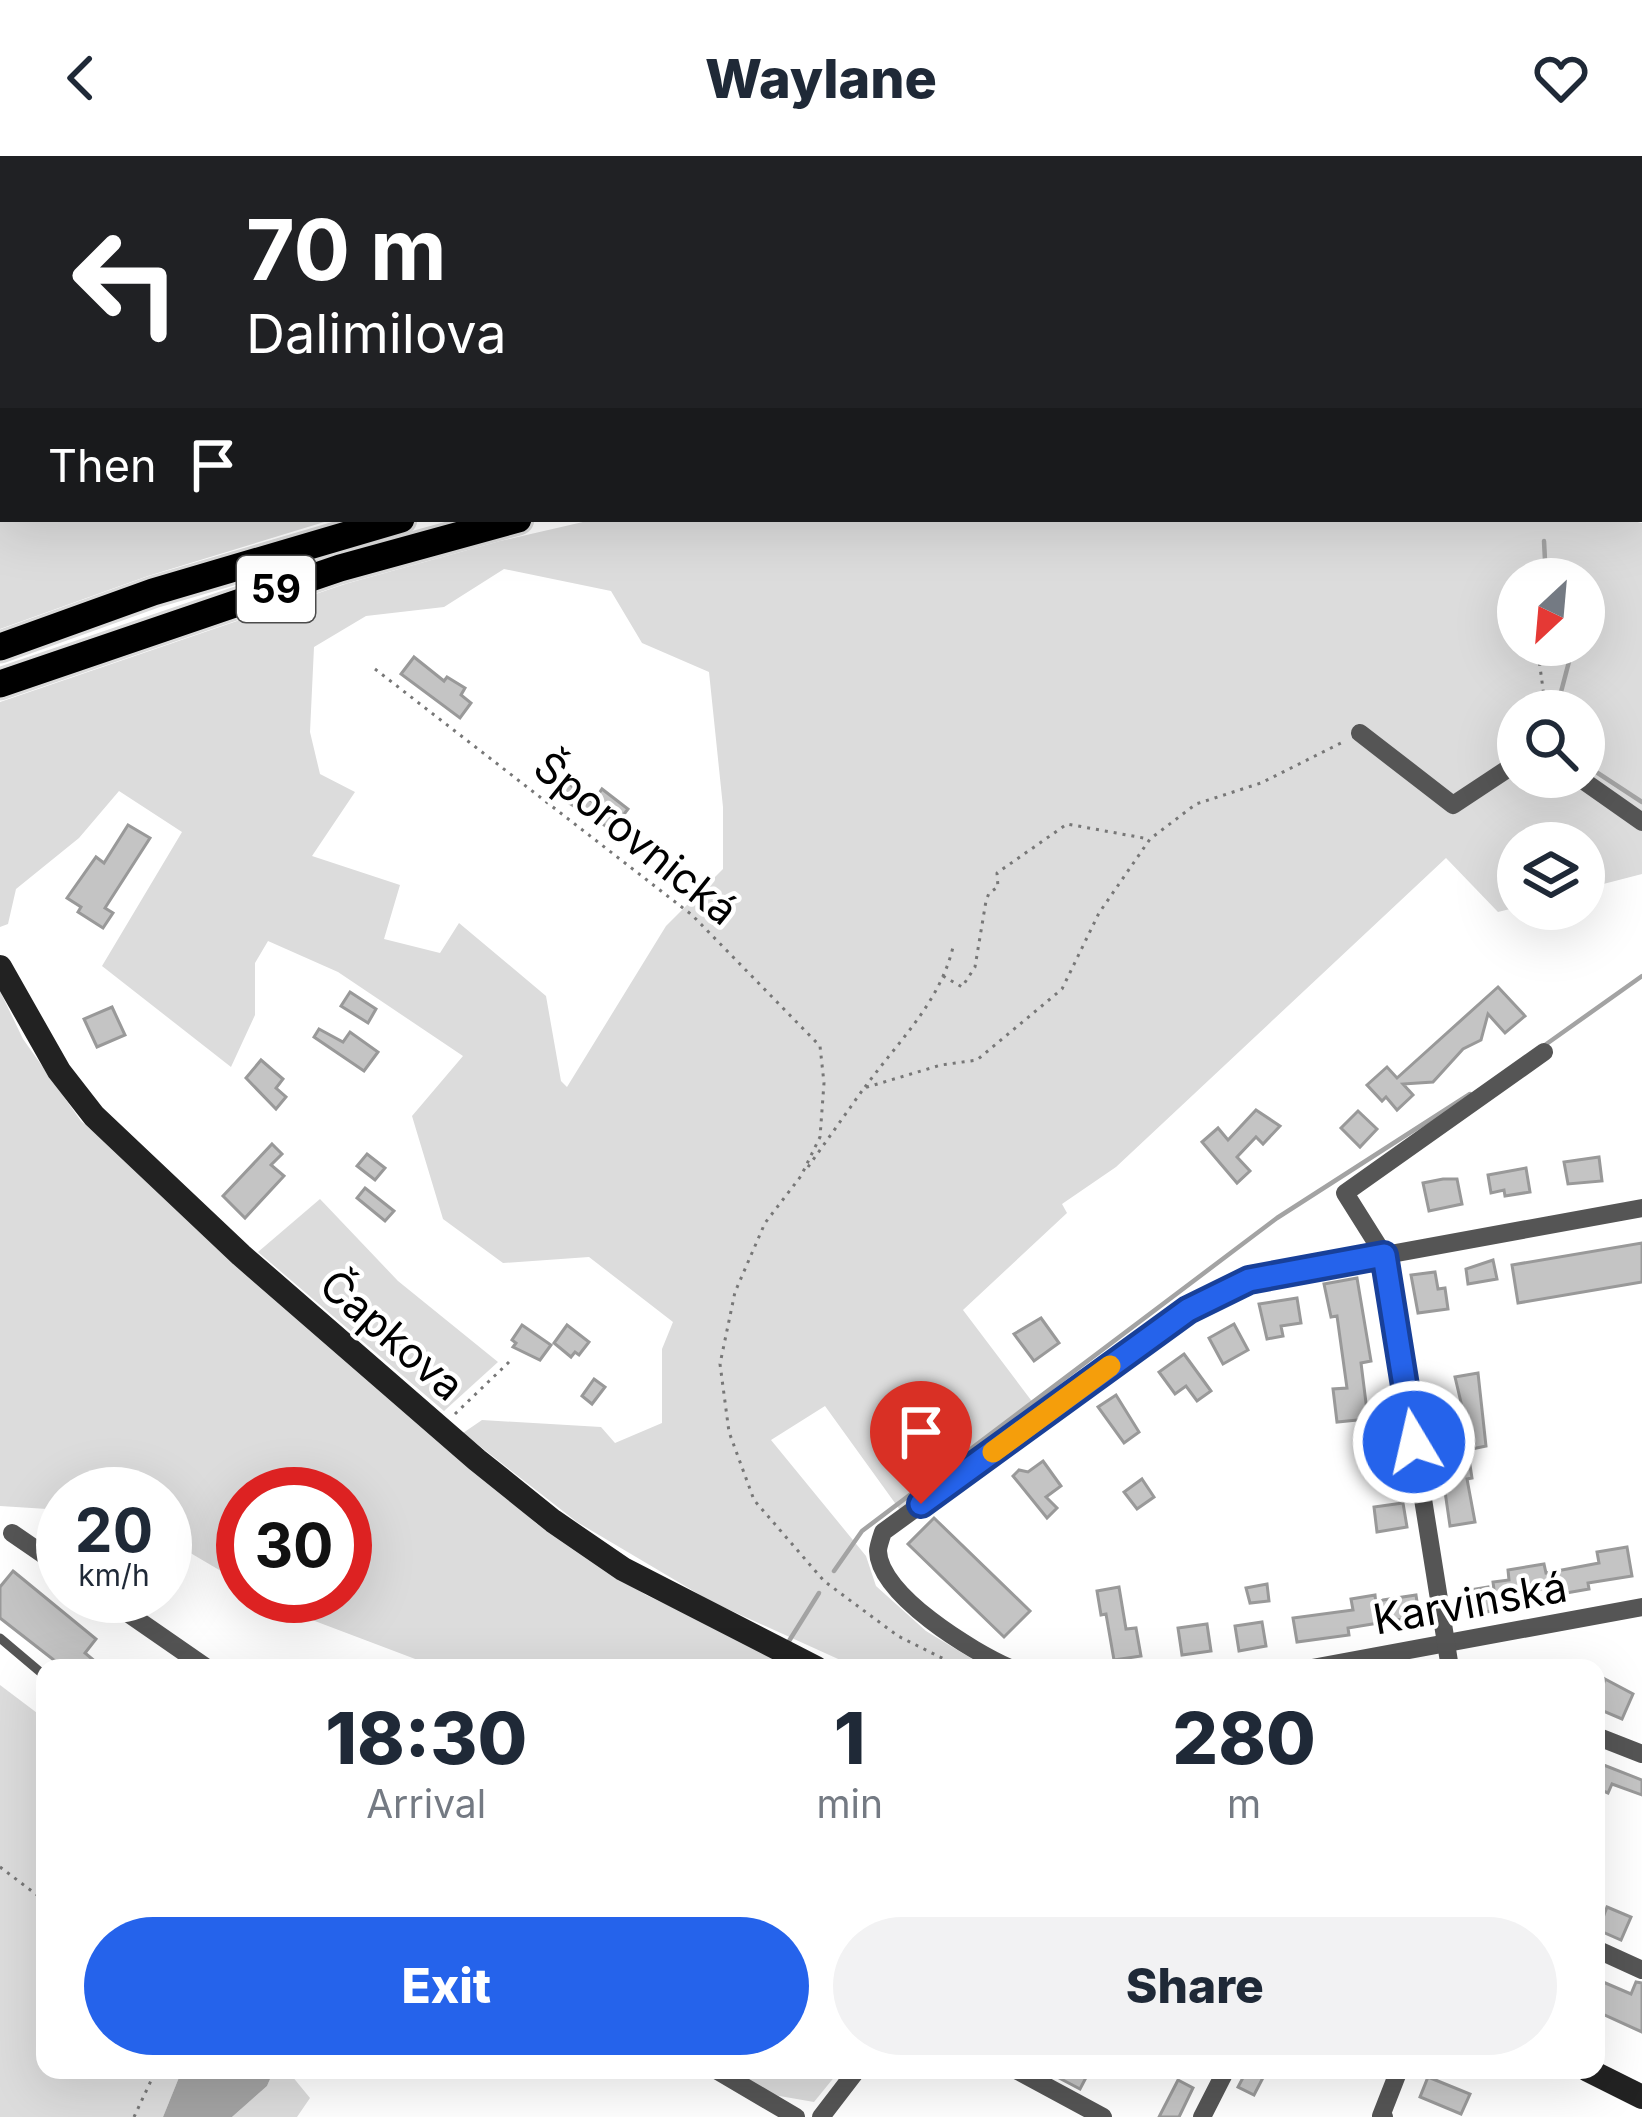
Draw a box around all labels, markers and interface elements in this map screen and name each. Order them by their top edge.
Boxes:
icon: back [48,45,114,111]
icon: heart [1528,45,1594,111]
text: Waylane [705,46,937,111]
text: 70 m [246,199,447,300]
icon: left [48,204,204,360]
text: Dalimilova [246,301,507,366]
icon: arrive [180,432,246,498]
text: Then [48,438,156,493]
road number: 59 [237,556,315,622]
north arrow [1497,558,1605,666]
map controls [1497,558,1605,930]
button: search [1497,690,1605,798]
street label: Šporovnická [524,740,748,935]
button: layers [1497,822,1605,930]
street label: Čapkova [310,1258,475,1411]
position arrow [1351,1379,1477,1505]
pin [870,1381,972,1504]
icon: arrive [888,1399,954,1465]
speed limit sign: 30 [216,1467,372,1623]
text: 20 [75,1494,153,1566]
text: km/h [78,1557,150,1593]
street label: Karvinská [1369,1560,1571,1645]
text: 18:30 [325,1694,527,1781]
text: 1 [834,1694,866,1781]
text: 280 [1172,1694,1316,1781]
text: Arrival [366,1780,486,1827]
text: min [816,1780,883,1827]
text: m [1227,1780,1261,1827]
button: Exit [84,1917,809,2055]
button: Share [833,1917,1557,2055]

